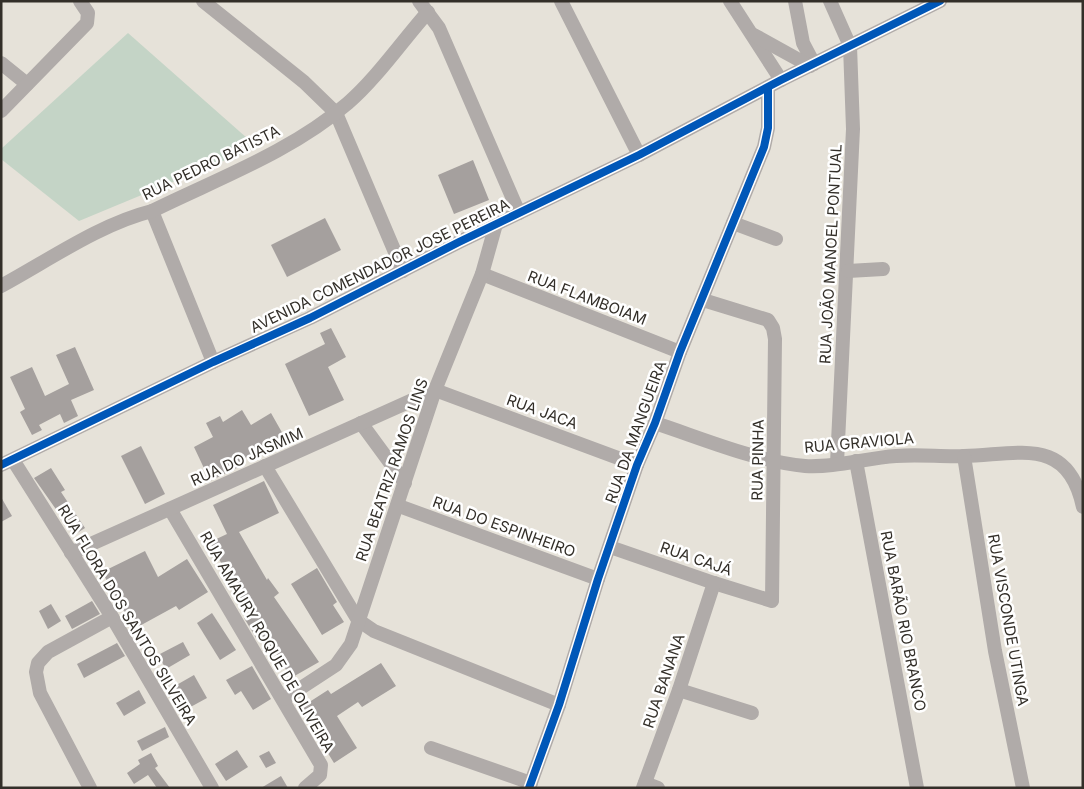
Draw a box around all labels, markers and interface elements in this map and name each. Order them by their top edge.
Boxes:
street label: RUA PEDRO BATISTA [139,121,283,204]
street label: RUA JOÃO MANOEL PONTUAL [815,143,846,364]
street label: AVENIDA COMENDADOR JOSE PEREIRA [247,194,513,337]
street label: RUA FLAMBOIAM [525,266,649,329]
street label: RUA DA MANGUEIRA [601,358,670,506]
street label: RUA BEATRIZ RAMOS LINS [351,376,432,564]
street label: RUA JACA [504,390,580,433]
street label: RUA PINHA [747,419,768,501]
street label: RUA DO JASMIM [188,423,306,490]
street label: RUA GRAVIOLA [803,428,915,457]
street label: RUA DO ESPINHEIRO [430,492,578,561]
street label: RUA FLORA DOS SANTOS SILVEIRA [54,501,201,729]
street label: RUA AMAURY ROQUE DE OLIVEIRA [196,528,339,756]
street label: RUA BARÃO RIO BRANCO [877,529,930,713]
street label: RUA VISCONDE UTINGA [984,532,1033,707]
street label: RUA CAJÁ [658,537,735,580]
street label: RUA BANANA [639,631,689,731]

